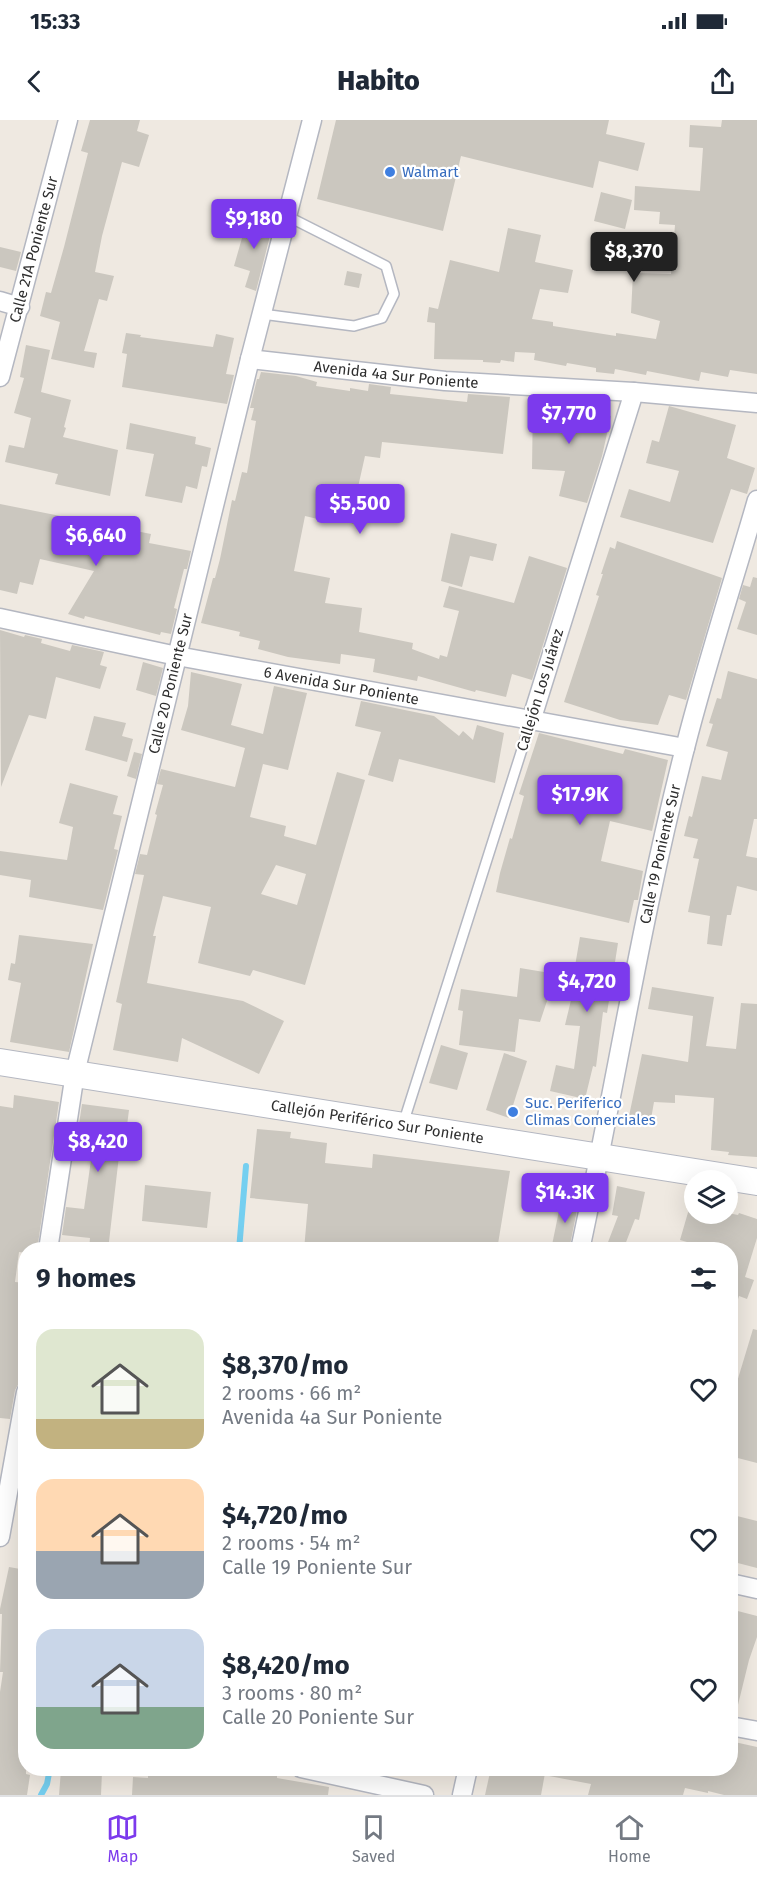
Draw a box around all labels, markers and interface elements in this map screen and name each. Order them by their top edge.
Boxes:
text: 15:33 [30,8,81,35]
icon: back [18,65,51,98]
text: Habito [337,65,420,97]
icon: share [706,65,739,98]
place label: Walmart [402,163,459,181]
marker: Walmart [383,165,397,179]
street label: Calle 21A Poniente Sur [6,174,62,324]
pin: $9,180 [205,199,303,250]
text: $9,180 [225,206,283,230]
pin: $8,370 [585,232,683,283]
text: $8,370 [605,239,663,263]
street label: Avenida 4a Sur Poniente [313,357,479,392]
pin: $7,770 [520,394,618,445]
text: $7,770 [542,401,596,425]
pin: $5,500 [311,484,409,535]
text: $5,500 [330,491,390,515]
pin: $6,640 [47,516,145,567]
text: $6,640 [65,523,127,547]
street label: Calle 20 Poniente Sur [145,611,196,756]
street label: Callejón Los Juárez [513,626,567,753]
street label: 6 Avenida Sur Poniente [262,663,420,709]
pin: $17.9K [531,775,629,826]
text: $17.9K [551,782,609,806]
street label: Calle 19 Poniente Sur [636,782,685,926]
pin: $4,720 [538,962,636,1013]
text: $4,720 [558,969,616,993]
place label: Suc. Periferico Climas Comerciales [525,1094,656,1129]
street label: Callejón Periférico Sur Poniente [270,1096,485,1148]
marker: Suc. Periferico Climas Comerciales [506,1105,520,1119]
pin: $8,420 [49,1122,147,1173]
text: $8,420 [68,1129,128,1153]
map controls [684,1170,738,1224]
button: layers [684,1170,738,1224]
pin: $14.3K [516,1173,614,1224]
text: $14.3K [535,1180,595,1204]
icon: filters [687,1262,720,1295]
text: 9 homes [36,1263,136,1294]
text: $8,370/mo [222,1350,348,1381]
icon: home [84,1353,156,1425]
icon: heart [687,1373,720,1406]
text: 2 rooms · 66 m² [222,1381,361,1405]
text: Avenida 4a Sur Poniente [222,1405,443,1429]
text: $4,720/mo [222,1500,348,1531]
icon: home [84,1503,156,1575]
icon: heart [687,1523,720,1556]
text: 2 rooms · 54 m² [222,1531,361,1555]
text: Calle 19 Poniente Sur [222,1555,412,1579]
text: $8,420/mo [222,1650,350,1681]
icon: home [84,1653,156,1725]
icon: heart [687,1673,720,1706]
text: 3 rooms · 80 m² [222,1681,362,1705]
text: Calle 20 Poniente Sur [222,1705,414,1729]
tab: Map [106,1811,139,1866]
tab: Saved [352,1811,395,1866]
tab: Home [608,1811,651,1866]

